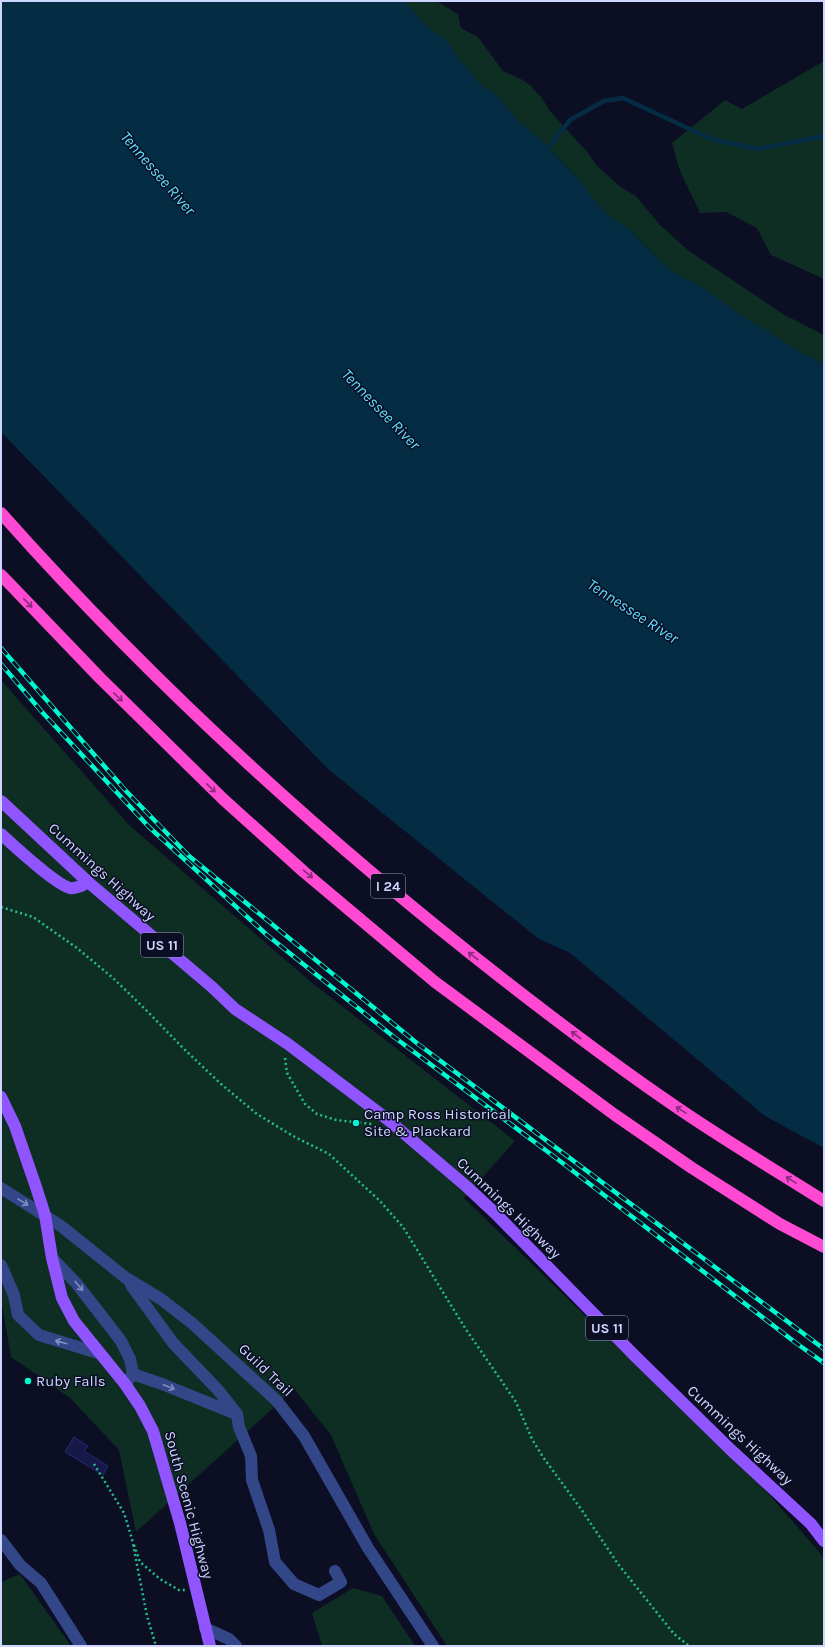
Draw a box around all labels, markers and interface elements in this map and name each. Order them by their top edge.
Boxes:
water label: Tennessee River [116,127,200,219]
water label: Tennessee River [338,365,425,454]
water label: Tennessee River [584,574,683,648]
one-way arrow [23,598,33,608]
one-way arrow [113,692,123,702]
one-way arrow [206,783,216,792]
street label: Cummings Highway [45,819,159,925]
one-way arrow [302,870,313,879]
road number: I 24 [371,874,405,898]
road number: US 11 [141,933,183,957]
one-way arrow [467,951,478,960]
one-way arrow [570,1031,581,1039]
place label: Camp Ross Historical Site & Plackard [364,1105,511,1140]
one-way arrow [676,1106,687,1115]
marker: Camp Ross Historical Site & Plackard [351,1118,361,1128]
street label: Cummings Highway [453,1154,565,1262]
one-way arrow [785,1176,797,1184]
one-way arrow [17,1198,29,1206]
one-way arrow [74,1281,83,1291]
road number: US 11 [586,1316,628,1340]
one-way arrow [55,1338,68,1345]
street label: Guild Trail [235,1340,297,1400]
place label: Ruby Falls [36,1372,106,1390]
marker: Ruby Falls [23,1376,33,1386]
street label: Cummings Highway [683,1381,797,1489]
one-way arrow [163,1384,175,1391]
street label: South Scenic Highway [161,1429,217,1581]

